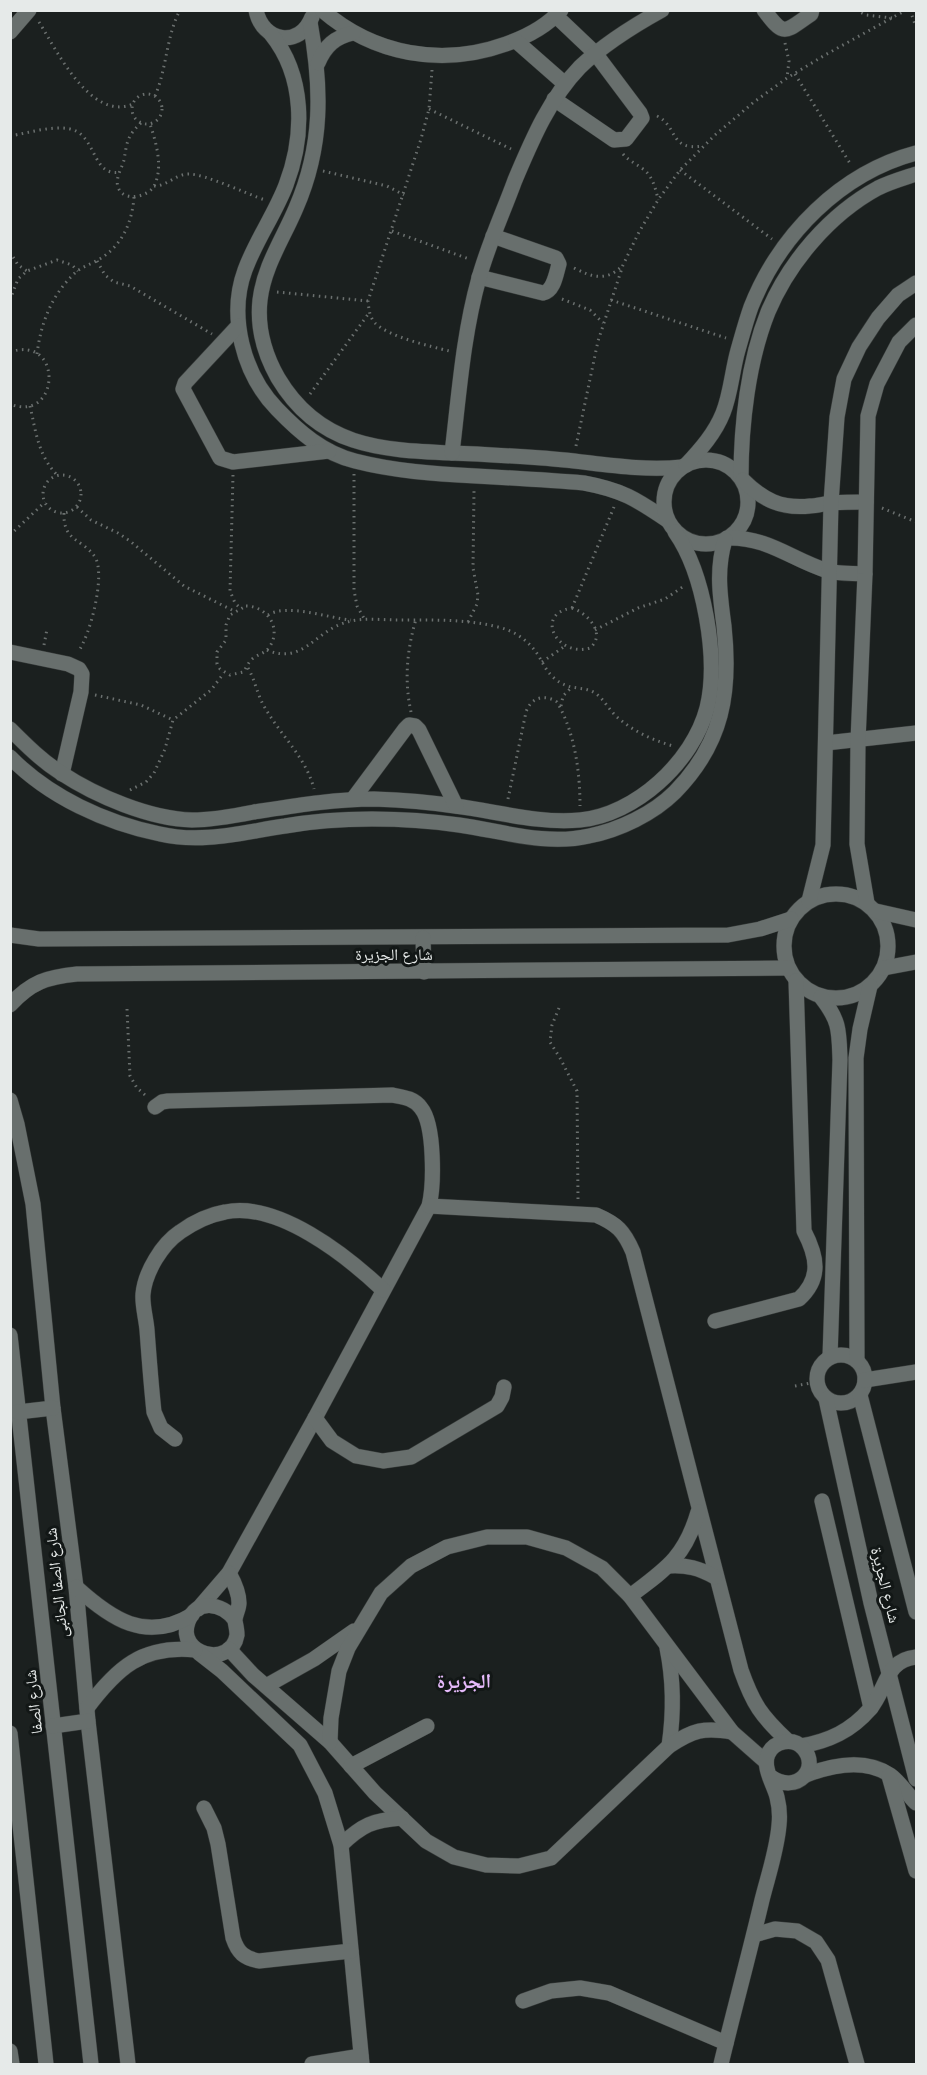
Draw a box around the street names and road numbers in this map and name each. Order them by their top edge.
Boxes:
street label: شارع الجزيرة [355,943,433,965]
street label: شارع الصفا الجانبى [39,1527,73,1639]
street label: شارع الجزيرة [866,1545,906,1625]
street label: شارع الصفا [19,1669,47,1735]

